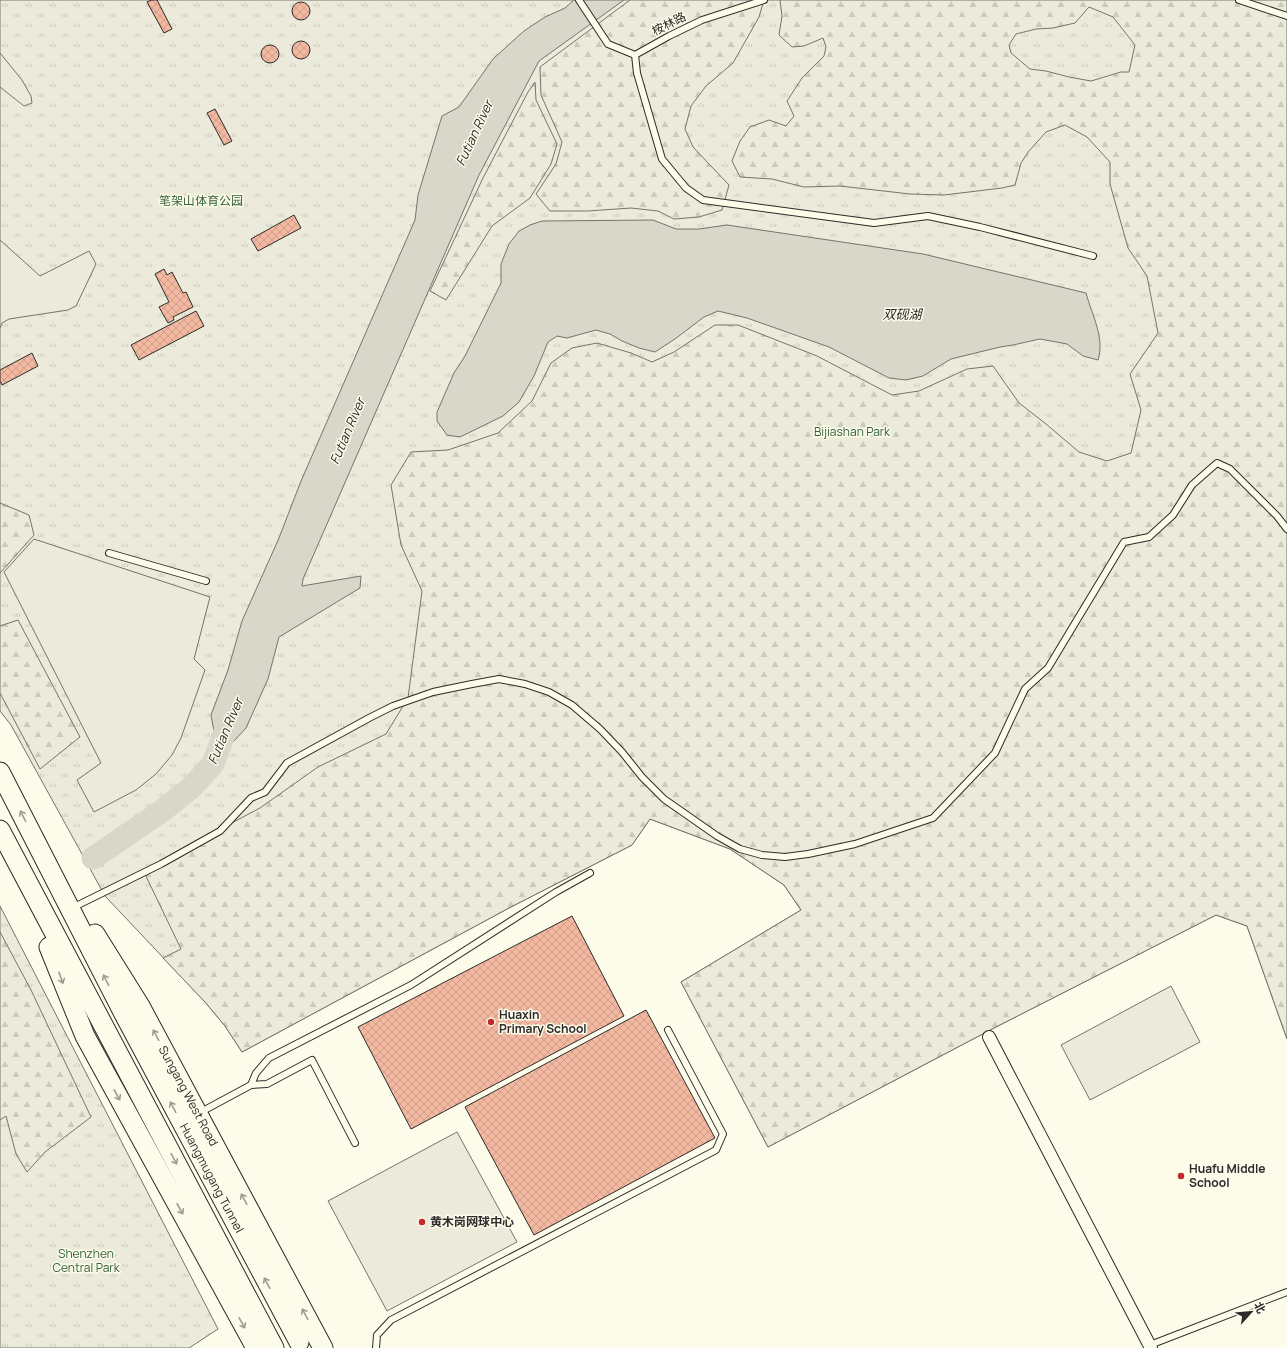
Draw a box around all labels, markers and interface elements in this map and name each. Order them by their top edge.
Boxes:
street label: 桉林路 [649,8,689,39]
water label: Futian River [451,95,498,168]
park label: 笔架山体育公园 [159,192,243,209]
water label: 双砚湖 [882,305,923,323]
water label: Futian River [325,393,370,467]
park label: Bijiashan Park [814,423,891,440]
water label: Futian River [203,693,248,767]
one-way arrow [18,811,26,823]
one-way arrow [58,972,66,984]
one-way arrow [102,974,109,986]
place label: Huaxin Primary School [499,1006,587,1037]
marker: Huaxin Primary School [486,1017,496,1027]
one-way arrow [151,1029,159,1041]
street label: Sungang West Road [155,1043,222,1149]
one-way arrow [114,1089,121,1101]
one-way arrow [169,1101,177,1113]
street label: Huangmugang Tunnel [176,1120,248,1236]
one-way arrow [170,1153,178,1165]
place label: Huafu Middle School [1189,1160,1266,1191]
marker: Huafu Middle School [1176,1171,1186,1181]
one-way arrow [239,1193,247,1205]
one-way arrow [176,1203,184,1215]
place label: 黄木岗网球中心 [430,1213,514,1230]
marker: 黄木岗网球中心 [417,1217,427,1227]
park label: Shenzhen Central Park [52,1245,121,1276]
one-way arrow [263,1277,271,1289]
north arrow [1231,1292,1271,1332]
text: 北 [1251,1299,1270,1316]
one-way arrow [301,1308,308,1320]
one-way arrow [239,1317,247,1329]

